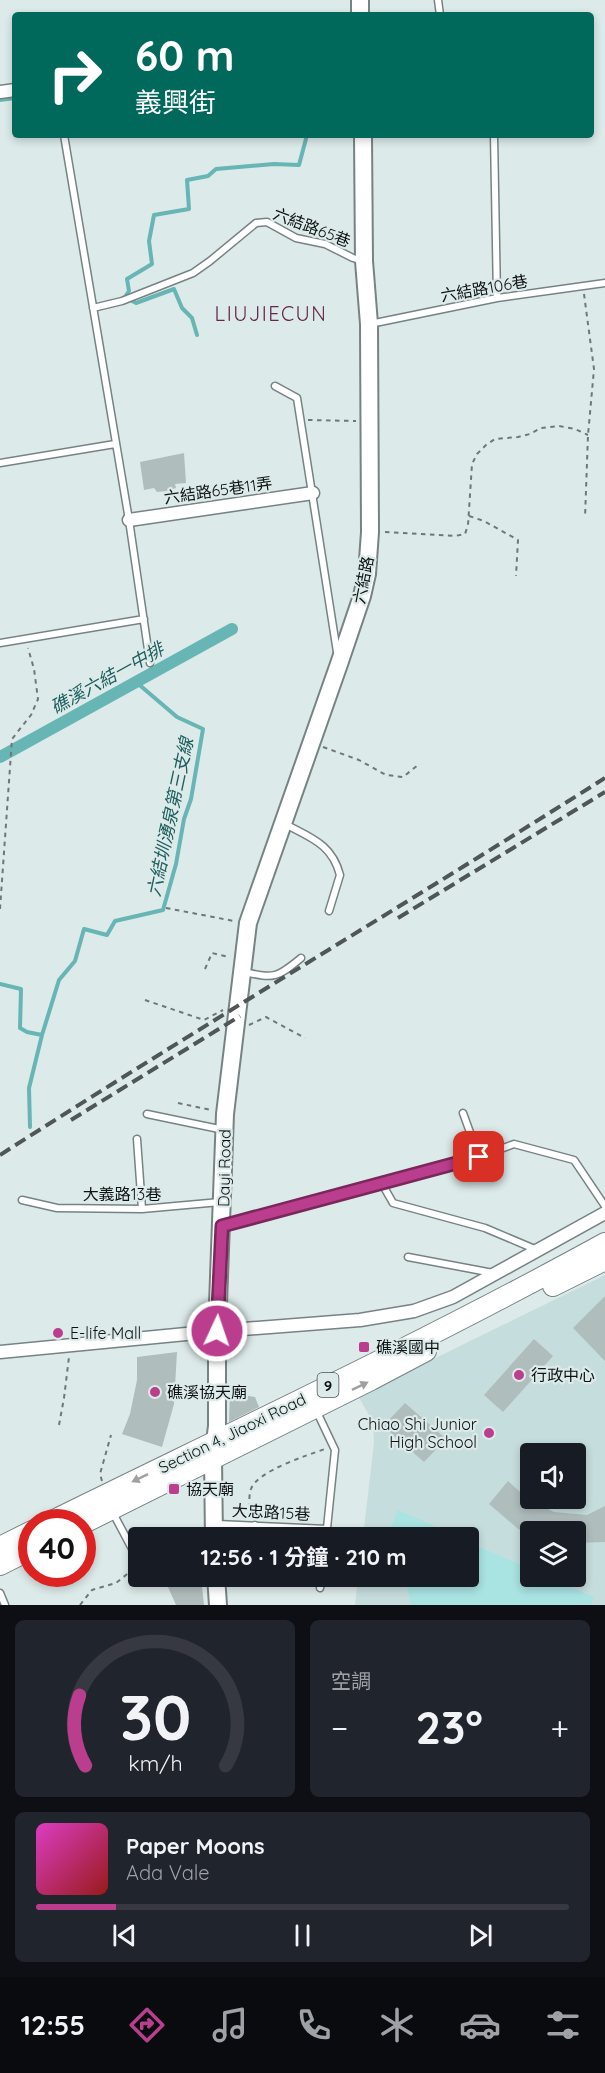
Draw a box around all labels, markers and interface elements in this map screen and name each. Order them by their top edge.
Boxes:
text: 60 m [135,29,235,82]
icon: right [36,36,114,114]
text: 義興街 [135,85,216,119]
street label: 六結路65巷 [270,203,354,251]
street label: 六結路106巷 [439,271,529,305]
district label: LIUJIECUN [215,301,327,326]
street label: 六結路65巷11弄 [163,473,273,507]
street label: 六結路 [349,555,377,605]
water label: 礁溪六結一中排 [46,636,169,719]
water label: 六結圳湧泉第三支線 [142,733,199,899]
street label: Dayi Road [213,1129,235,1207]
pin [453,1131,504,1182]
icon: arrive [462,1140,495,1173]
street label: 大義路13巷 [83,1184,161,1204]
position arrow [185,1299,249,1363]
place label: E-life Mall [70,1323,141,1343]
marker: E-life Mall [51,1326,65,1340]
place label: 礁溪國中 [376,1337,440,1357]
marker: 礁溪國中 [357,1340,371,1354]
place label: 行政中心 [531,1365,595,1385]
marker: 行政中心 [512,1368,526,1382]
road number: 9 [318,1373,338,1397]
one-way arrow [351,1381,368,1390]
place label: 礁溪協天廟 [167,1382,247,1402]
marker: 礁溪協天廟 [148,1385,162,1399]
street label: Section 4, Jiaoxi Road [155,1389,309,1477]
place label: Chiao Shi Junior High School [358,1414,477,1452]
marker: Chiao Shi Junior High School [482,1426,496,1440]
map controls [520,1443,586,1587]
button: sound [520,1443,586,1509]
one-way arrow [132,1473,149,1482]
place label: 協天廟 [186,1479,234,1499]
marker: 協天廟 [167,1482,181,1496]
street label: 大忠路15巷 [231,1500,311,1524]
speed limit sign: 40 [18,1509,96,1587]
button: layers [520,1521,586,1587]
text: 12:56 · 1 分鐘 · 210 m [200,1543,407,1571]
text: 空調 [331,1668,371,1693]
text: 30 [119,1678,191,1756]
text: 23° [416,1699,483,1755]
text: − [331,1707,348,1748]
text: + [550,1707,569,1748]
text: km/h [128,1750,182,1776]
text: Paper Moons [126,1832,265,1860]
text: Ada Vale [126,1860,210,1885]
icon: previous [108,1919,141,1952]
icon: pause [286,1919,319,1952]
icon: next [464,1919,497,1952]
icon: directions [126,2004,168,2046]
icon: music [209,2004,251,2046]
icon: phone [293,2004,335,2046]
icon: climate [376,2004,418,2046]
icon: car [459,2004,501,2046]
icon: filters [542,2004,584,2046]
text: 12:55 [21,2008,85,2042]

